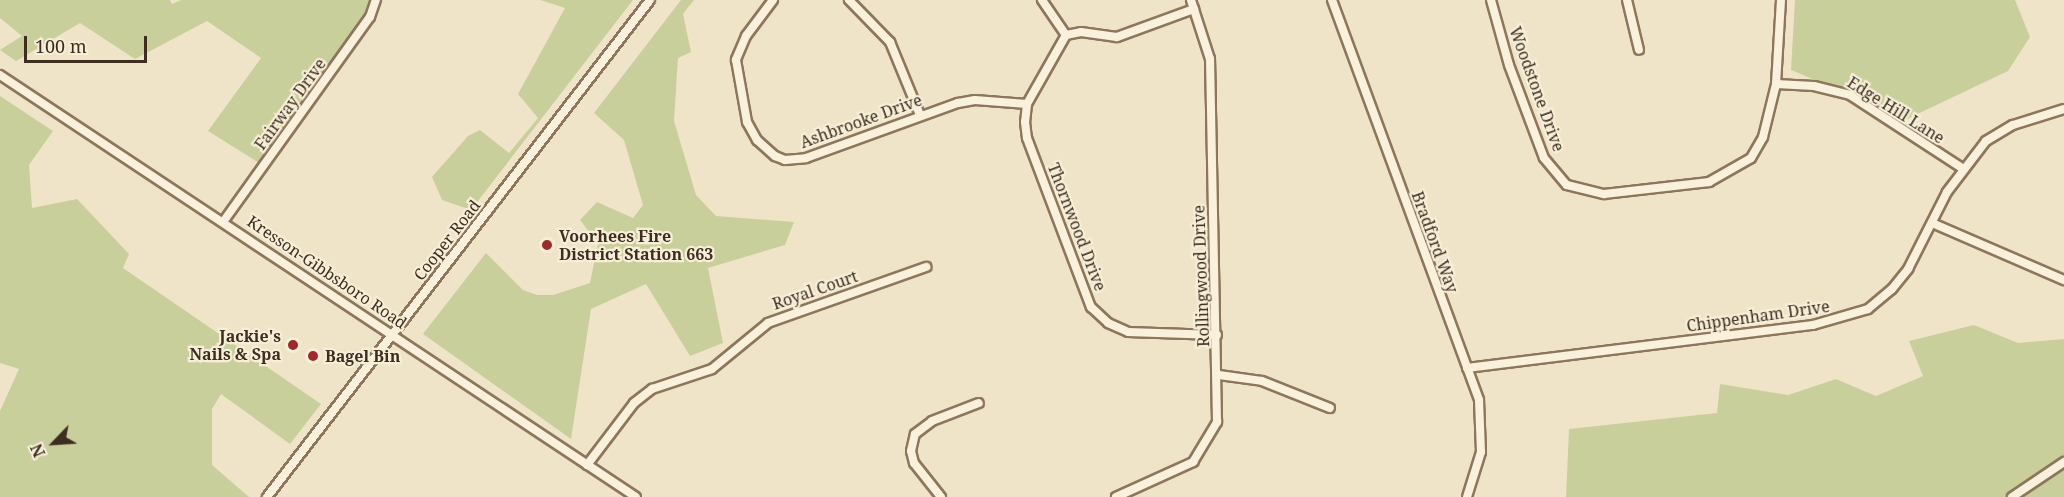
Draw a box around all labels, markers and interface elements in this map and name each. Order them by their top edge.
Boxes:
scale bar [27,24,150,62]
street label: Woodstone Drive [1506,24,1568,154]
text: 100 m [35,34,87,58]
street label: Fairway Drive [250,55,330,153]
street label: Edge Hill Lane [1844,72,1948,148]
street label: Ashbrooke Drive [797,90,925,152]
street label: Thornwood Drive [1044,160,1110,294]
street label: Bradford Way [1408,189,1462,295]
street label: Cooper Road [410,196,484,284]
street label: Rollingwood Drive [1189,205,1213,347]
street label: Kresson-Gibbsboro Road [244,211,410,333]
place label: Voorhees Fire District Station 663 [559,226,713,264]
marker: Voorhees Fire District Station 663 [540,238,554,252]
street label: Royal Court [770,266,860,314]
street label: Chippenham Drive [1685,296,1831,336]
place label: Jackie's Nails & Spa [190,326,281,364]
marker: Jackie's Nails & Spa [286,338,300,352]
place label: Bagel Bin [325,346,400,366]
marker: Bagel Bin [306,349,320,363]
north arrow [24,413,84,473]
text: N [25,440,50,461]

